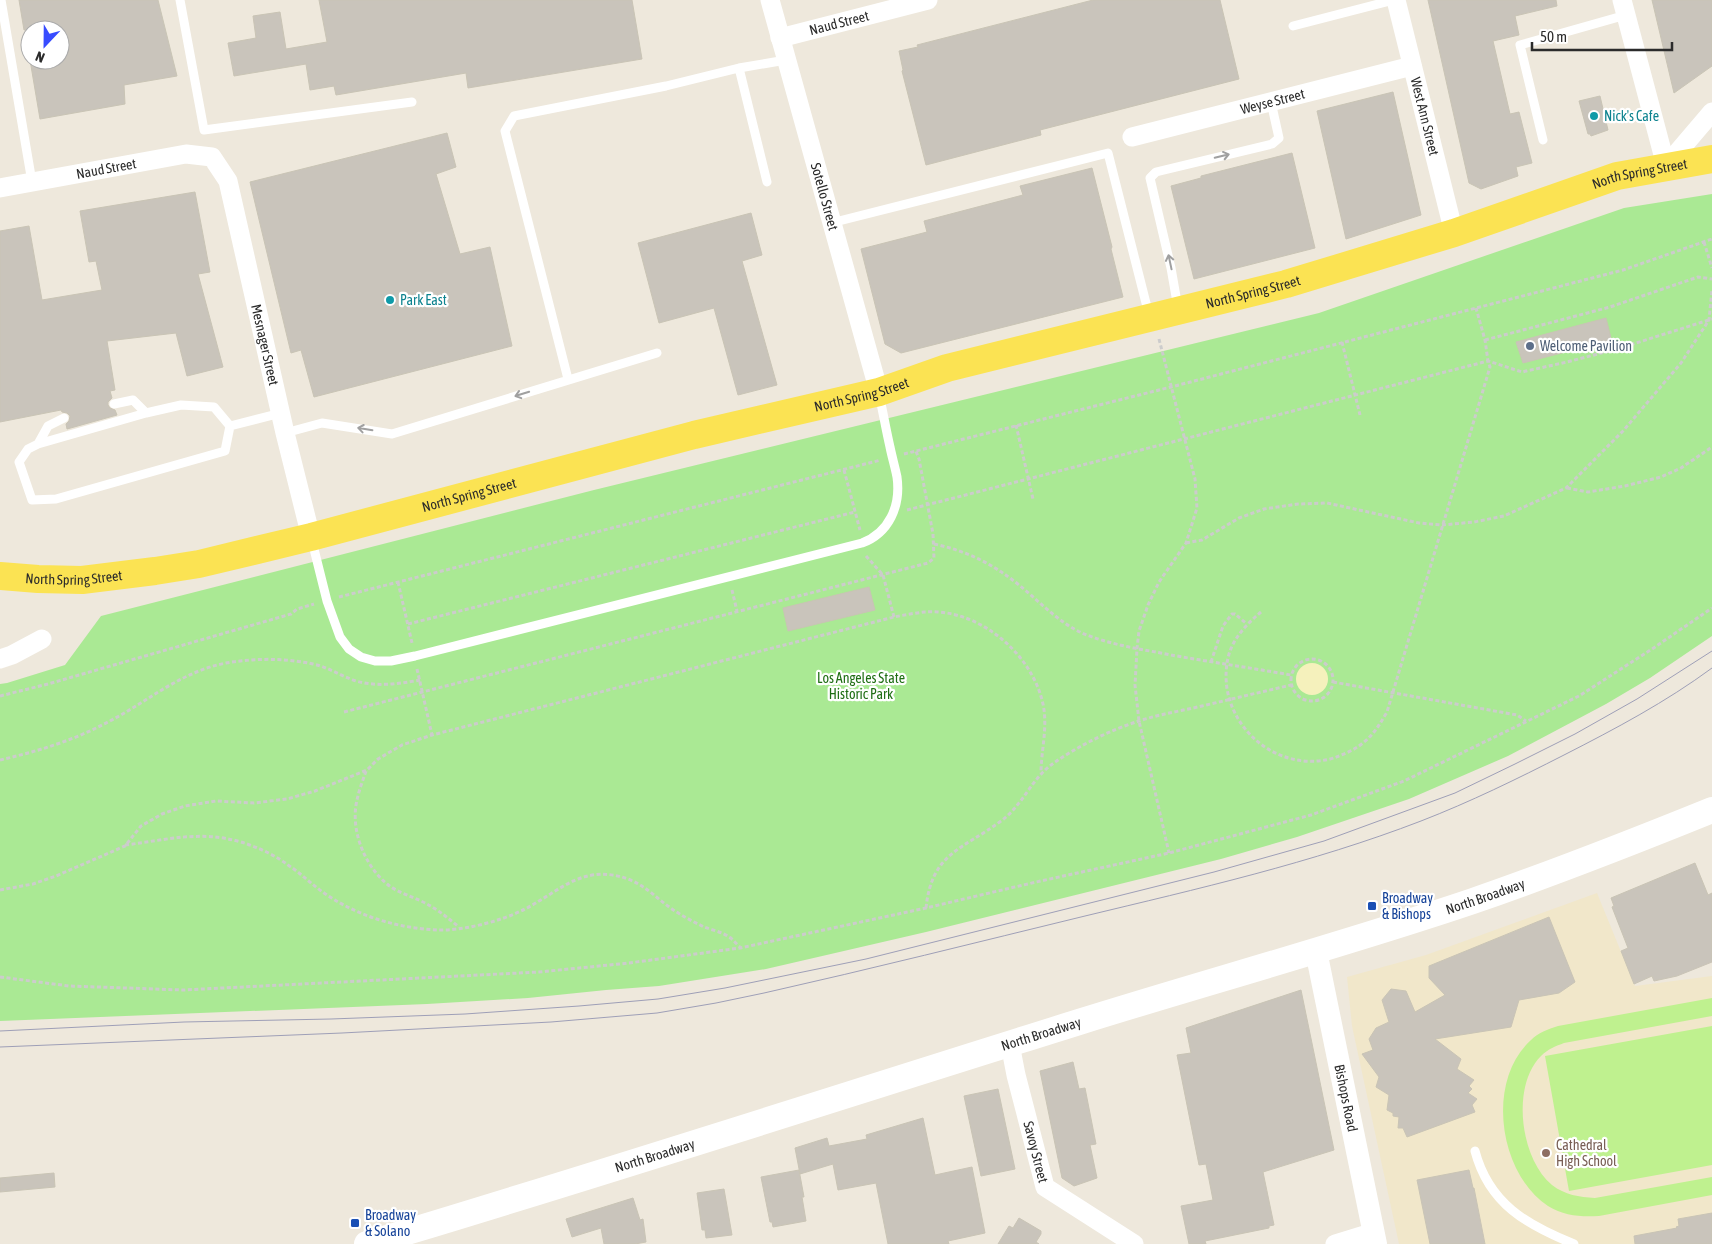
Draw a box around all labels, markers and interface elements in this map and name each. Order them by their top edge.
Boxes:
street label: Naud Street [808,8,871,38]
north arrow [20,20,70,70]
scale bar [1532,20,1672,52]
text: 50 m [1540,28,1567,45]
text: N [33,48,47,66]
street label: West Ann Street [1408,76,1442,157]
street label: Weyse Street [1239,86,1306,117]
place label: Nick's Cafe [1604,108,1659,124]
marker: Nick's Cafe [1588,110,1600,122]
one-way arrow [1213,151,1229,160]
street label: Naud Street [75,155,138,182]
street label: North Spring Street [1590,156,1688,192]
street label: Sotello Street [808,161,842,232]
one-way arrow [1165,255,1174,271]
street label: North Spring Street [1204,272,1302,312]
place label: Park East [400,292,447,308]
marker: Park East [384,294,396,306]
street label: Mesnager Street [248,303,282,387]
place label: Welcome Pavilion [1540,338,1632,354]
marker: Welcome Pavilion [1524,340,1536,352]
street label: North Spring Street [813,374,911,415]
one-way arrow [514,389,530,399]
one-way arrow [358,424,374,434]
street label: North Spring Street [420,475,518,515]
street label: North Spring Street [25,567,123,588]
park label: Los Angeles State Historic Park [817,670,905,702]
street label: North Broadway [1444,875,1527,918]
place label: Broadway & Bishops [1382,890,1433,922]
marker: Broadway & Bishops [1366,900,1378,912]
street label: North Broadway [999,1014,1083,1054]
street label: Bishops Road [1331,1063,1361,1133]
street label: Savoy Street [1020,1119,1052,1184]
street label: North Broadway [613,1136,697,1176]
place label: Cathedral High School [1556,1137,1617,1169]
marker: Cathedral High School [1540,1147,1552,1159]
place label: Broadway & Solano [365,1207,416,1239]
marker: Broadway & Solano [349,1217,361,1229]

